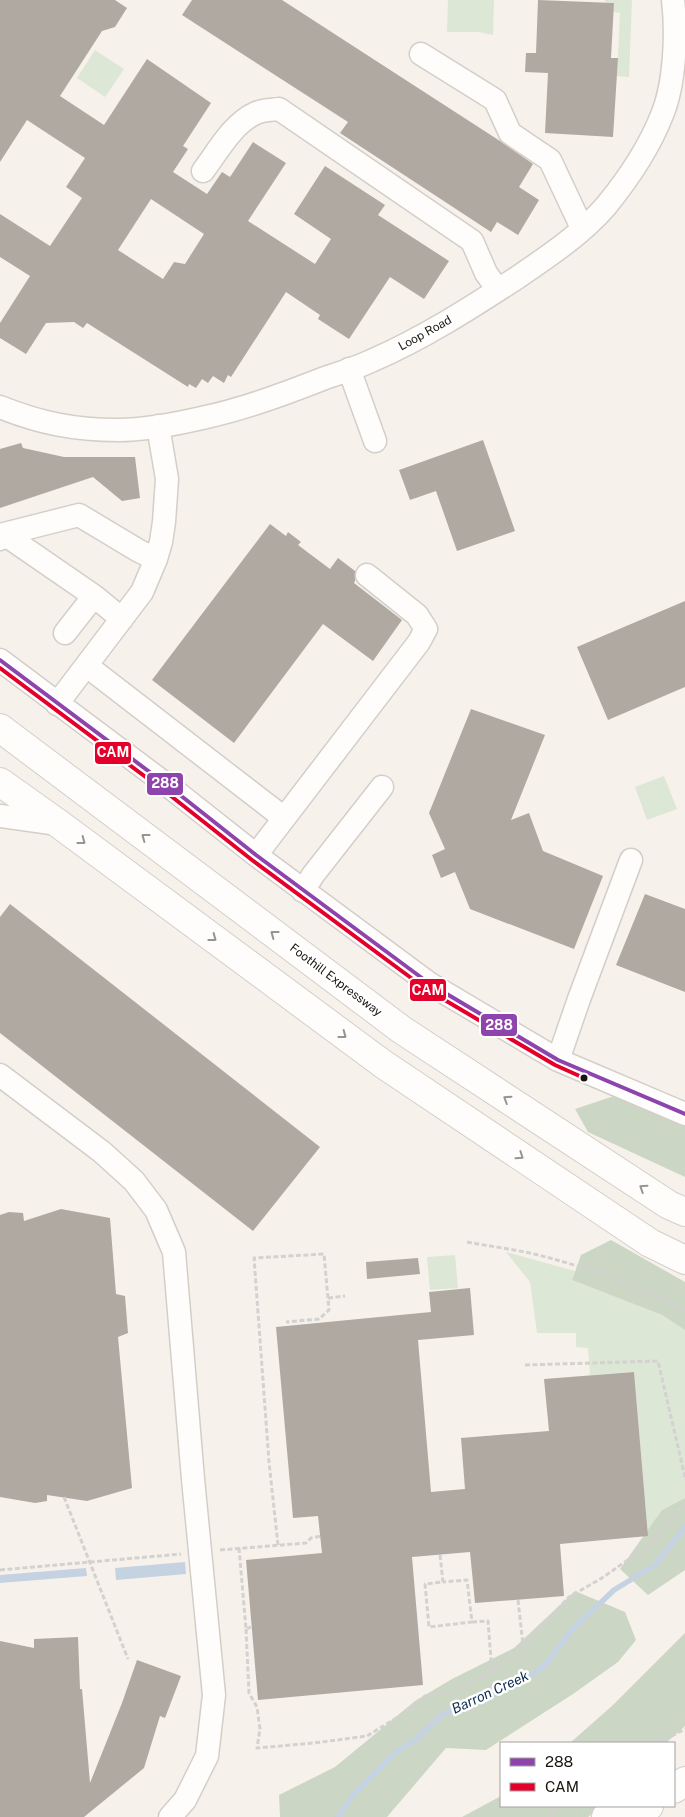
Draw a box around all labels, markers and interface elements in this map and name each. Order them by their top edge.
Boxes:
street label: Loop Road [396,313,454,353]
line badge: CAM [94,741,132,765]
text: CAM [97,744,129,760]
line badge: 288 [146,772,184,796]
text: 288 [151,775,179,791]
one-way arrow [142,834,151,842]
one-way arrow [76,835,86,844]
one-way arrow [207,932,217,941]
one-way arrow [271,932,280,940]
street label: Foothill Expressway [287,941,385,1020]
line badge: CAM [409,978,447,1002]
text: CAM [412,982,444,998]
line badge: 288 [480,1013,518,1037]
text: 288 [485,1017,513,1033]
one-way arrow [337,1029,346,1037]
unlabelled marker [579,1073,589,1083]
one-way arrow [503,1096,513,1105]
one-way arrow [515,1150,524,1159]
one-way arrow [639,1184,648,1194]
water label: Barron Creek [449,1667,531,1717]
legend [500,1742,675,1807]
text: 288 [545,1753,573,1770]
text: CAM [545,1778,579,1795]

